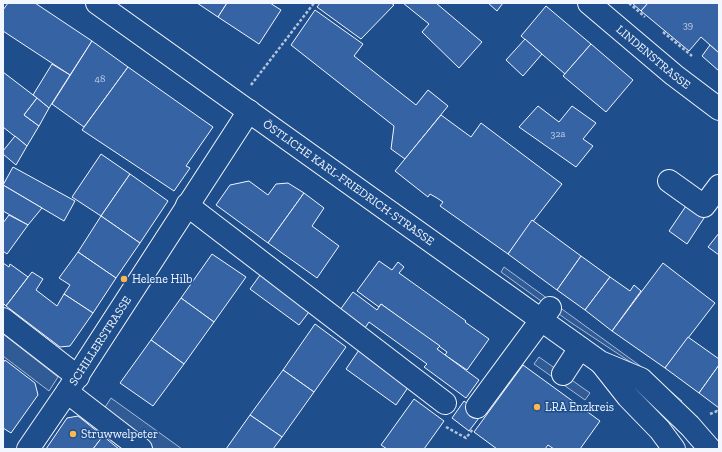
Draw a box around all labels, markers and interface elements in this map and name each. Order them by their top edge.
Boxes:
house number: 39 [683,19,693,31]
street label: LINDENSTRASSE [613,22,693,92]
house number: 48 [95,73,105,85]
street label: ÖSTLICHE KARL-FRIEDRICH-STRASSE [260,117,437,248]
house number: 32a [551,128,566,140]
place label: Helene Hilb [132,272,193,286]
marker: Helene Hilb [119,274,129,284]
street label: SCHILLERSTRASSE [66,294,134,388]
place label: LRA Enzkreis [545,400,614,414]
marker: LRA Enzkreis [532,402,542,412]
place label: Struwwelpeter [81,427,158,441]
marker: Struwwelpeter [68,429,78,439]

